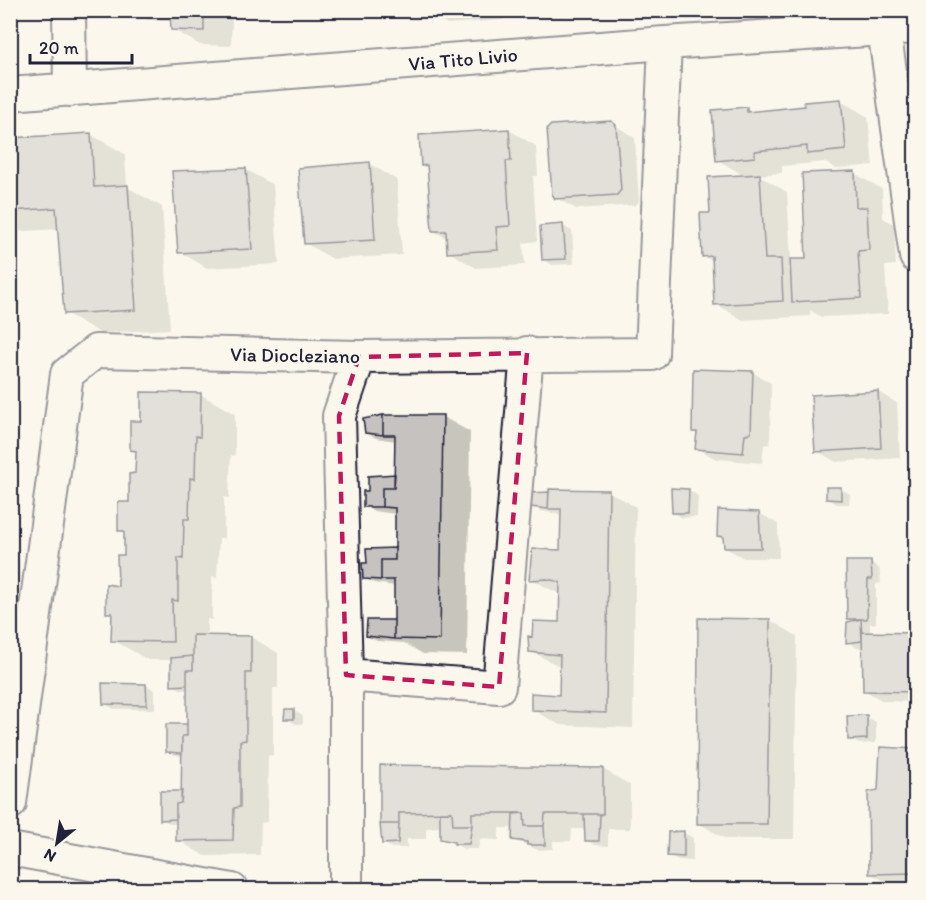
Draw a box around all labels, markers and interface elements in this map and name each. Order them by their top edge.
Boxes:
scale bar [30,27,132,65]
text: 20 m [39,37,79,59]
street label: Via Tito Livio [407,42,519,76]
street label: Via Diocleziano [230,342,360,368]
north arrow [27,813,87,873]
text: N [40,845,59,866]

